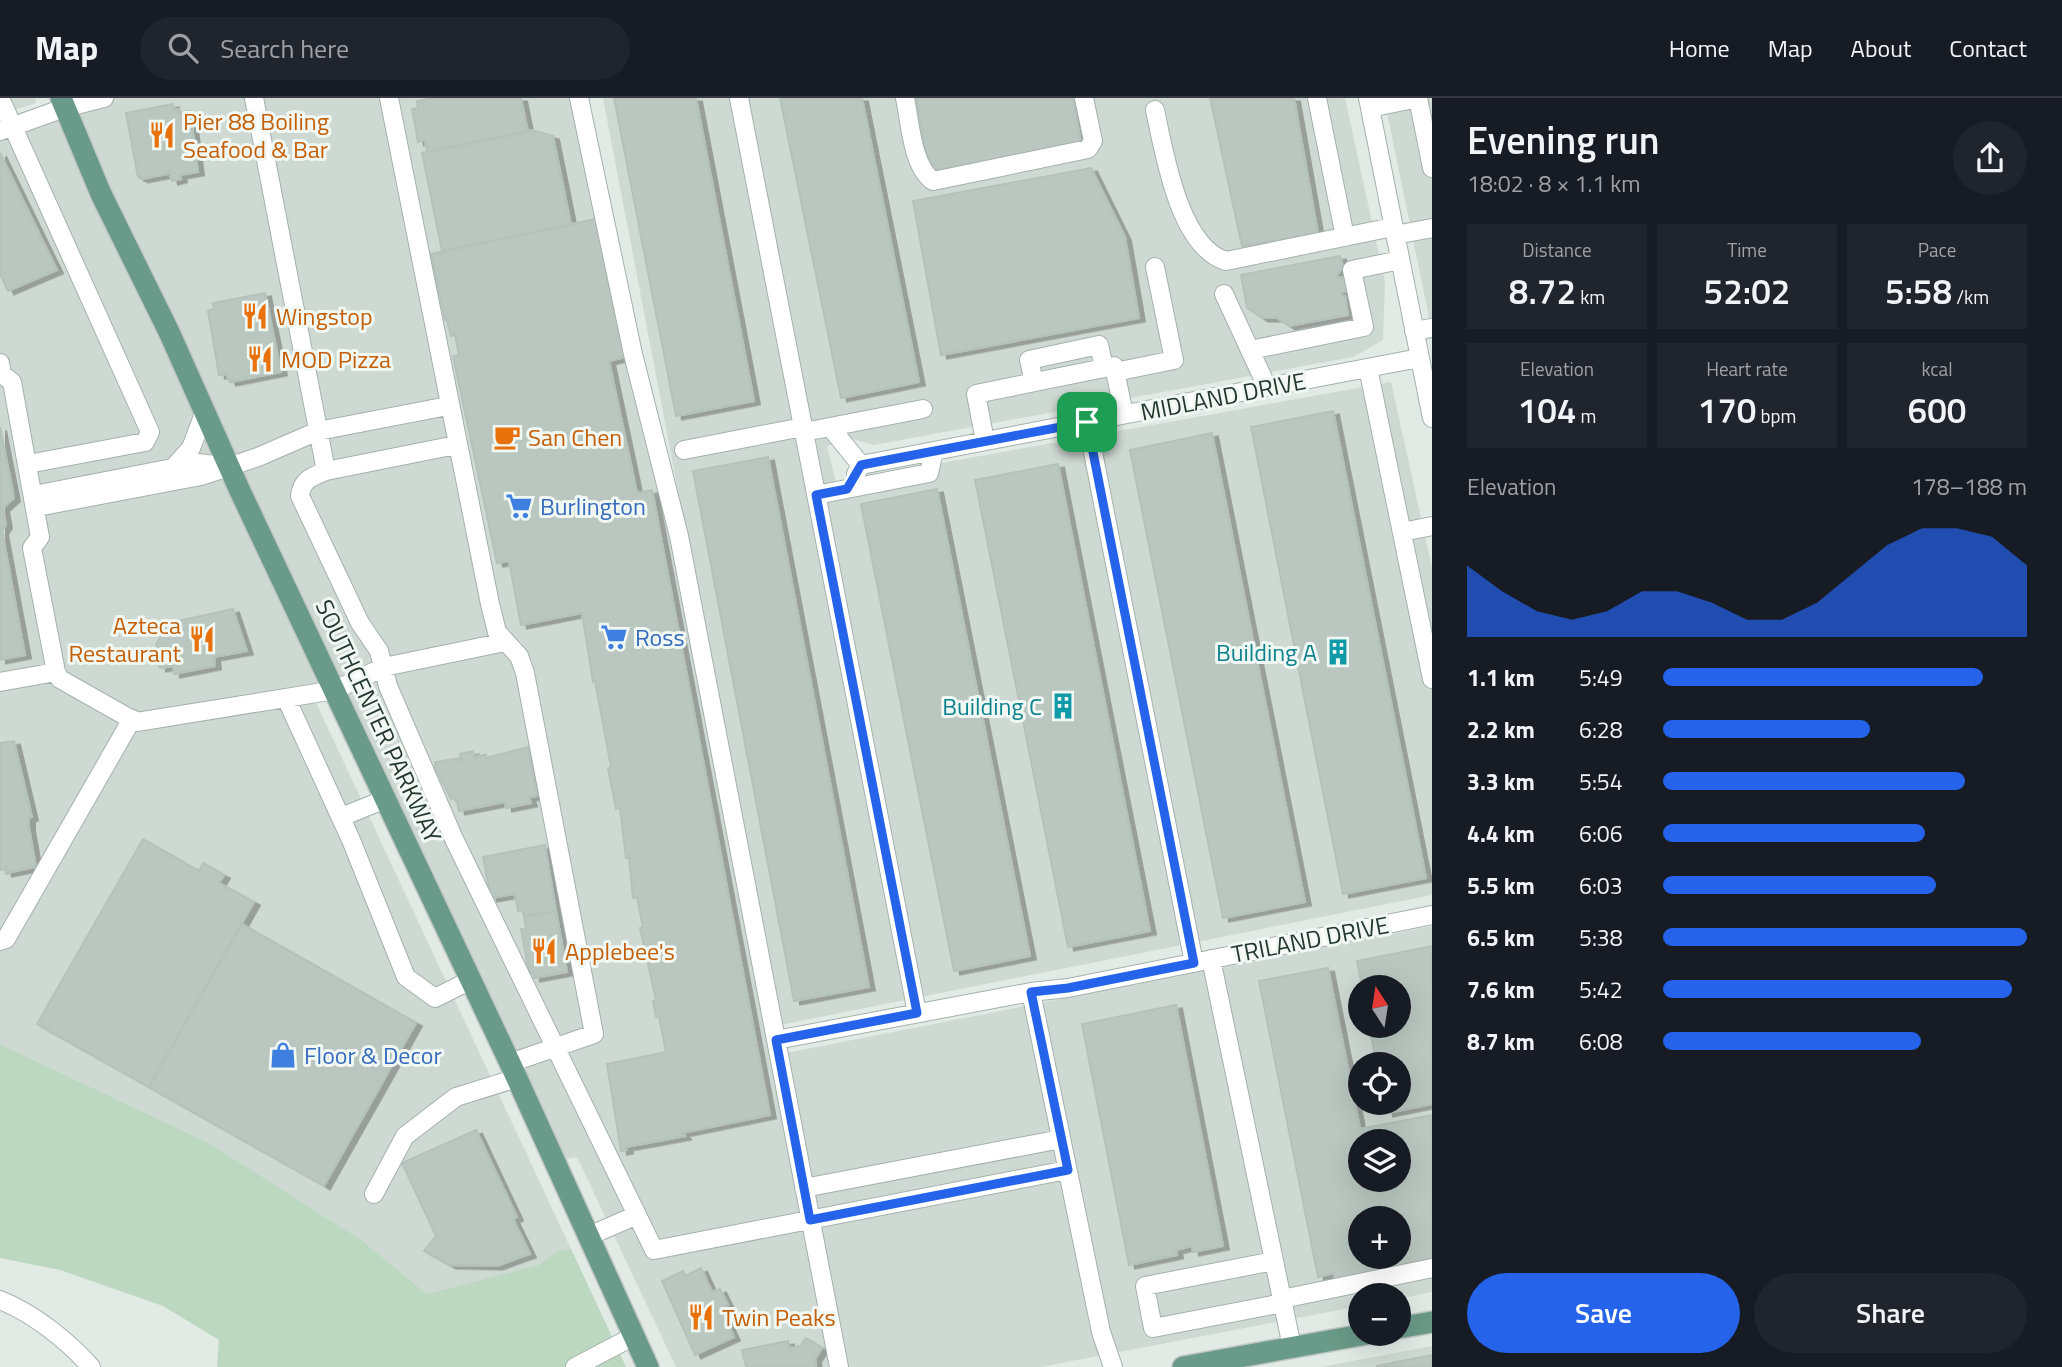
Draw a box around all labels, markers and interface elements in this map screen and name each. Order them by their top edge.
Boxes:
search box [140,17,630,80]
text: Map [35,23,98,73]
icon: search [164,29,202,67]
text: Search here [220,29,349,68]
text: Home [1669,30,1730,66]
text: Map [1768,30,1813,66]
text: About [1851,30,1911,66]
text: Contact [1949,30,2027,66]
place label: Pier 88 Boiling Seafood & Bar [183,103,329,167]
text: Evening run [1467,111,1660,169]
restaurant icon: Pier 88 Boiling Seafood & Bar [147,120,177,150]
button: share [1953,121,2027,195]
text: 18:02 · 8 × 1.1 km [1467,166,1641,201]
text: Distance [1522,235,1592,264]
text: Time [1727,235,1767,264]
text: Pace [1918,235,1956,264]
text: 8.72 [1509,264,1576,318]
text: 52:02 [1704,264,1790,318]
text: 5:58 [1885,264,1952,318]
text: km [1576,282,1605,311]
text: /km [1952,282,1989,311]
place label: Wingstop [276,298,373,334]
restaurant icon: Wingstop [240,301,270,331]
place label: MOD Pizza [281,341,391,377]
restaurant icon: MOD Pizza [245,344,275,374]
text: Elevation [1520,354,1594,383]
text: Heart rate [1706,354,1788,383]
text: kcal [1921,354,1953,383]
street label: MIDLAND DRIVE [1137,362,1309,430]
text: 104 [1518,383,1576,437]
text: 170 [1698,383,1756,437]
text: 600 [1908,383,1966,437]
pin [1057,392,1117,452]
text: m [1576,401,1596,430]
text: bpm [1756,401,1796,430]
icon: arrive [1068,403,1106,441]
place label: San Chen [528,419,622,455]
cafe icon: San Chen [492,422,522,452]
text: Elevation [1467,469,1556,504]
text: 178–188 m [1911,469,2027,504]
place label: Burlington [540,488,646,524]
supermarket icon: Burlington [504,491,534,521]
street label: SOUTHCENTER PARKWAY [307,593,451,849]
place label: Azteca Restaurant [68,607,182,671]
place label: Ross [635,619,685,655]
supermarket icon: Ross [599,622,629,652]
restaurant icon: Azteca Restaurant [187,624,217,654]
place label: Building A [1216,634,1317,670]
building icon: Building A [1323,637,1353,667]
text: 1.1 km [1467,660,1535,695]
text: 5:49 [1579,660,1623,695]
place label: Building C [942,688,1042,724]
building icon: Building C [1048,691,1078,721]
text: 2.2 km [1467,712,1535,747]
text: 6:28 [1579,712,1623,747]
text: 3.3 km [1467,764,1535,799]
text: 5:54 [1579,764,1623,799]
text: 4.4 km [1467,816,1535,851]
text: 6:06 [1579,816,1623,851]
text: 5.5 km [1467,868,1535,903]
text: 6:03 [1579,868,1623,903]
street label: TRILAND DRIVE [1228,906,1392,972]
text: 6.5 km [1467,920,1535,955]
text: 5:38 [1579,920,1623,955]
place label: Applebee's [565,933,675,969]
restaurant icon: Applebee's [529,936,559,966]
text: 7.6 km [1467,972,1535,1007]
text: 5:42 [1579,972,1623,1007]
north arrow [1348,975,1410,1038]
map controls [1348,975,1411,1346]
text: 8.7 km [1467,1024,1535,1059]
text: 6:08 [1579,1024,1623,1059]
place label: Floor & Decor [304,1037,442,1073]
shop icon: Floor & Decor [268,1040,298,1070]
button: locate [1348,1052,1411,1115]
button: layers [1348,1129,1411,1192]
button: + [1348,1206,1411,1269]
button: Save [1467,1273,1740,1353]
button: Share [1754,1273,2027,1353]
button: − [1348,1283,1411,1346]
place label: Twin Peaks [722,1299,836,1335]
restaurant icon: Twin Peaks [686,1302,716,1332]

